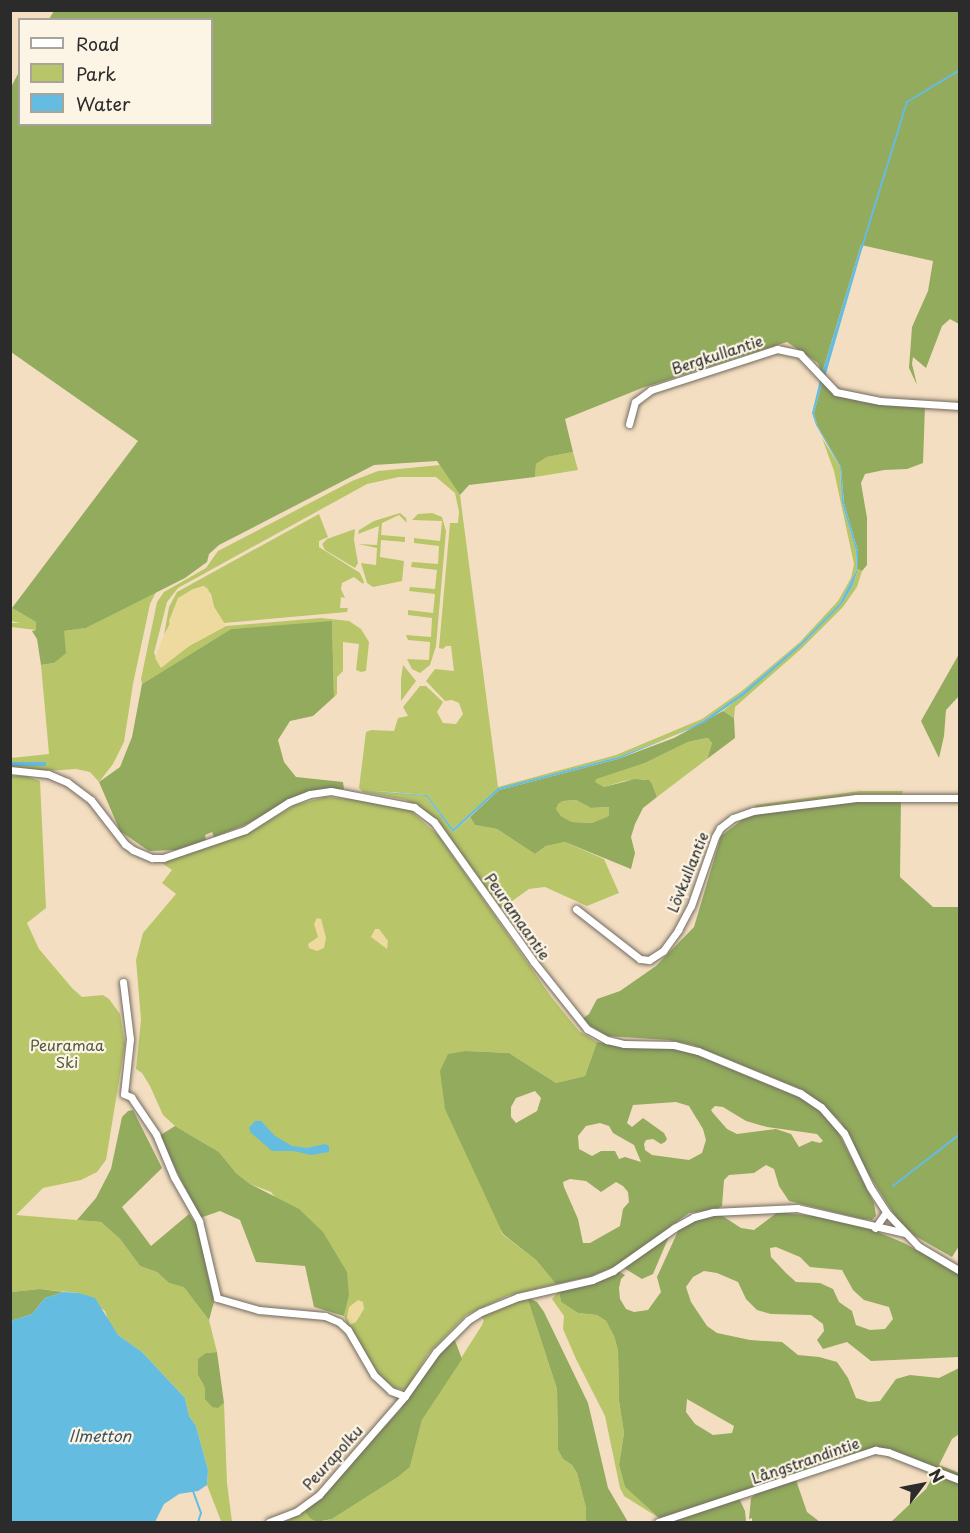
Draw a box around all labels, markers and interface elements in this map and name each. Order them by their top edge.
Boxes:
legend [18,18,213,126]
text: Road [76,30,120,57]
text: Park [76,60,116,87]
text: Water [76,90,130,117]
street label: Bergkullantie [669,331,765,377]
street label: Lövkullantie [663,829,711,915]
street label: Peuramaantie [482,869,554,963]
park label: Peuramaa Ski [30,1035,104,1070]
street label: Peurapolku [298,1421,366,1493]
water label: Ilmetton [69,1425,131,1445]
street label: Långstrandintie [749,1433,861,1487]
north arrow [892,1455,952,1515]
text: N [924,1464,951,1487]

